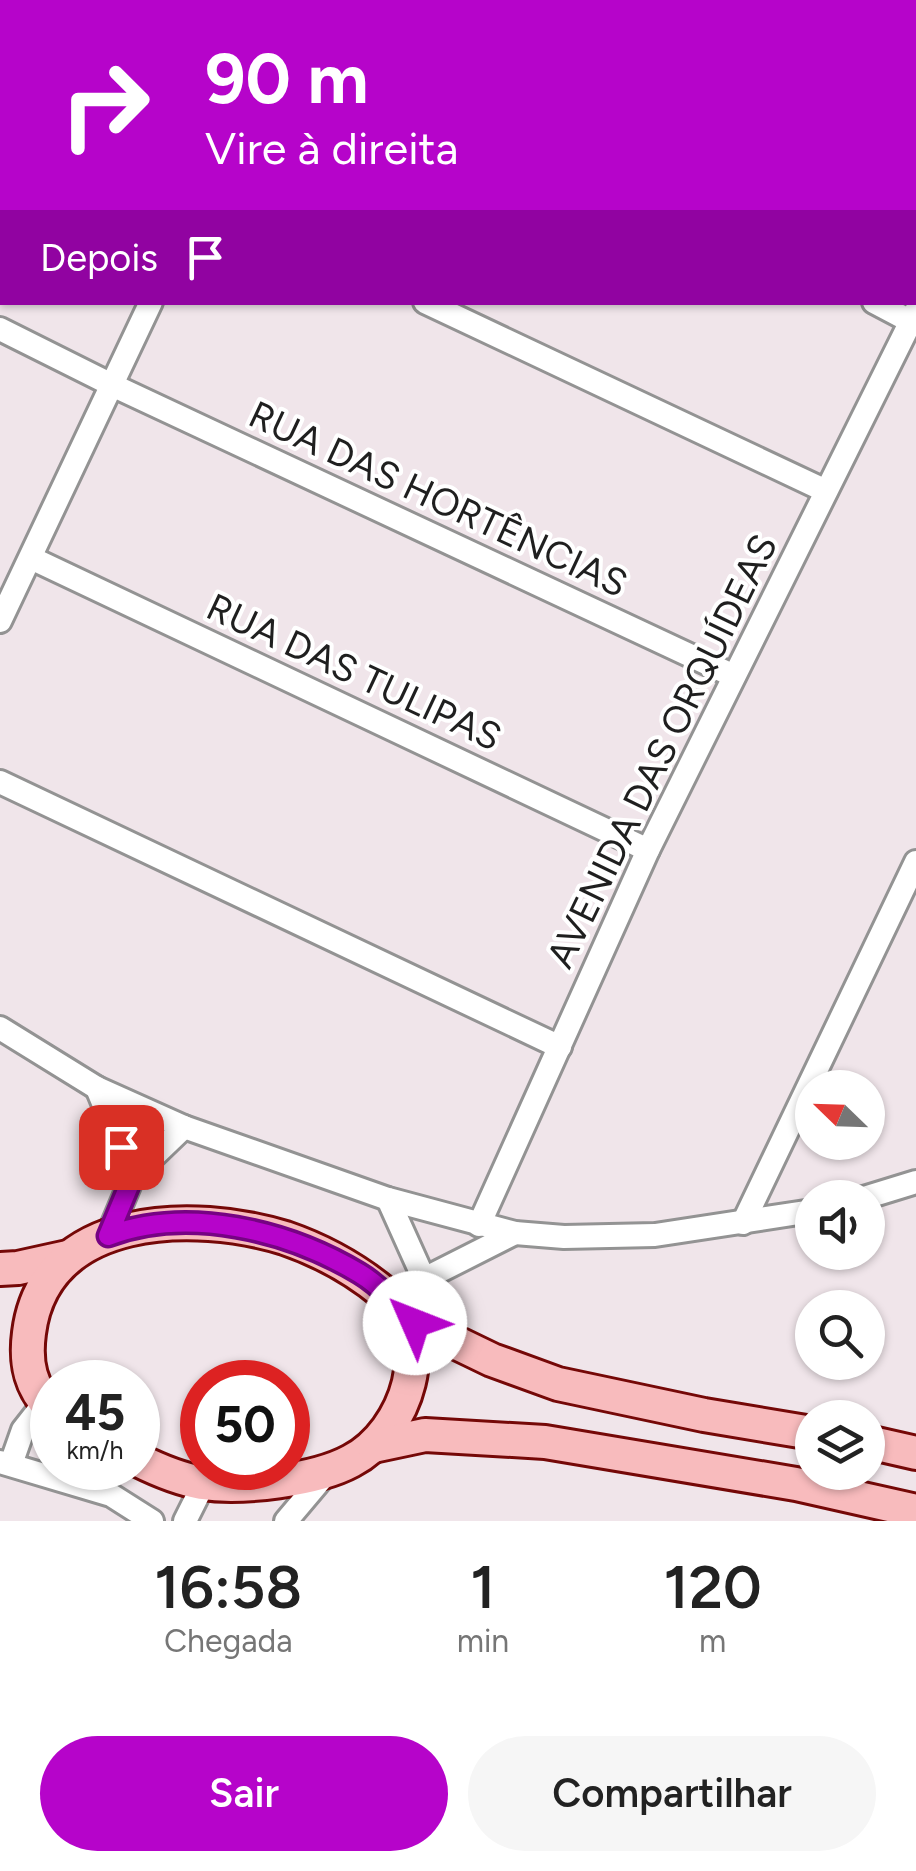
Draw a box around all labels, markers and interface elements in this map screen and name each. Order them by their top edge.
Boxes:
text: 90 m [205,36,369,121]
icon: right [40,40,170,170]
text: Vire à direita [205,121,458,175]
icon: arrive [178,230,233,285]
text: Depois [40,235,158,281]
street label: RUA DAS HORTÊNCIAS [242,391,634,607]
street label: AVENIDA DAS ORQUÍDEAS [537,527,787,975]
street label: RUA DAS TULIPAS [200,584,508,760]
north arrow [795,1070,885,1160]
map controls [795,1070,885,1490]
pin [79,1105,164,1190]
icon: arrive [94,1120,149,1175]
button: sound [795,1180,885,1270]
position arrow [363,1271,467,1375]
button: search [795,1290,885,1380]
speed limit sign: 50 [180,1360,310,1490]
text: 45 [65,1382,125,1443]
button: layers [795,1400,885,1490]
text: km/h [66,1435,124,1465]
text: 16:58 [154,1551,302,1623]
text: 1 [470,1551,495,1623]
text: 120 [664,1551,762,1623]
text: Chegada [164,1622,293,1660]
text: min [457,1622,509,1660]
text: m [699,1622,726,1660]
button: Sair [40,1736,448,1851]
button: Compartilhar [468,1736,876,1851]

